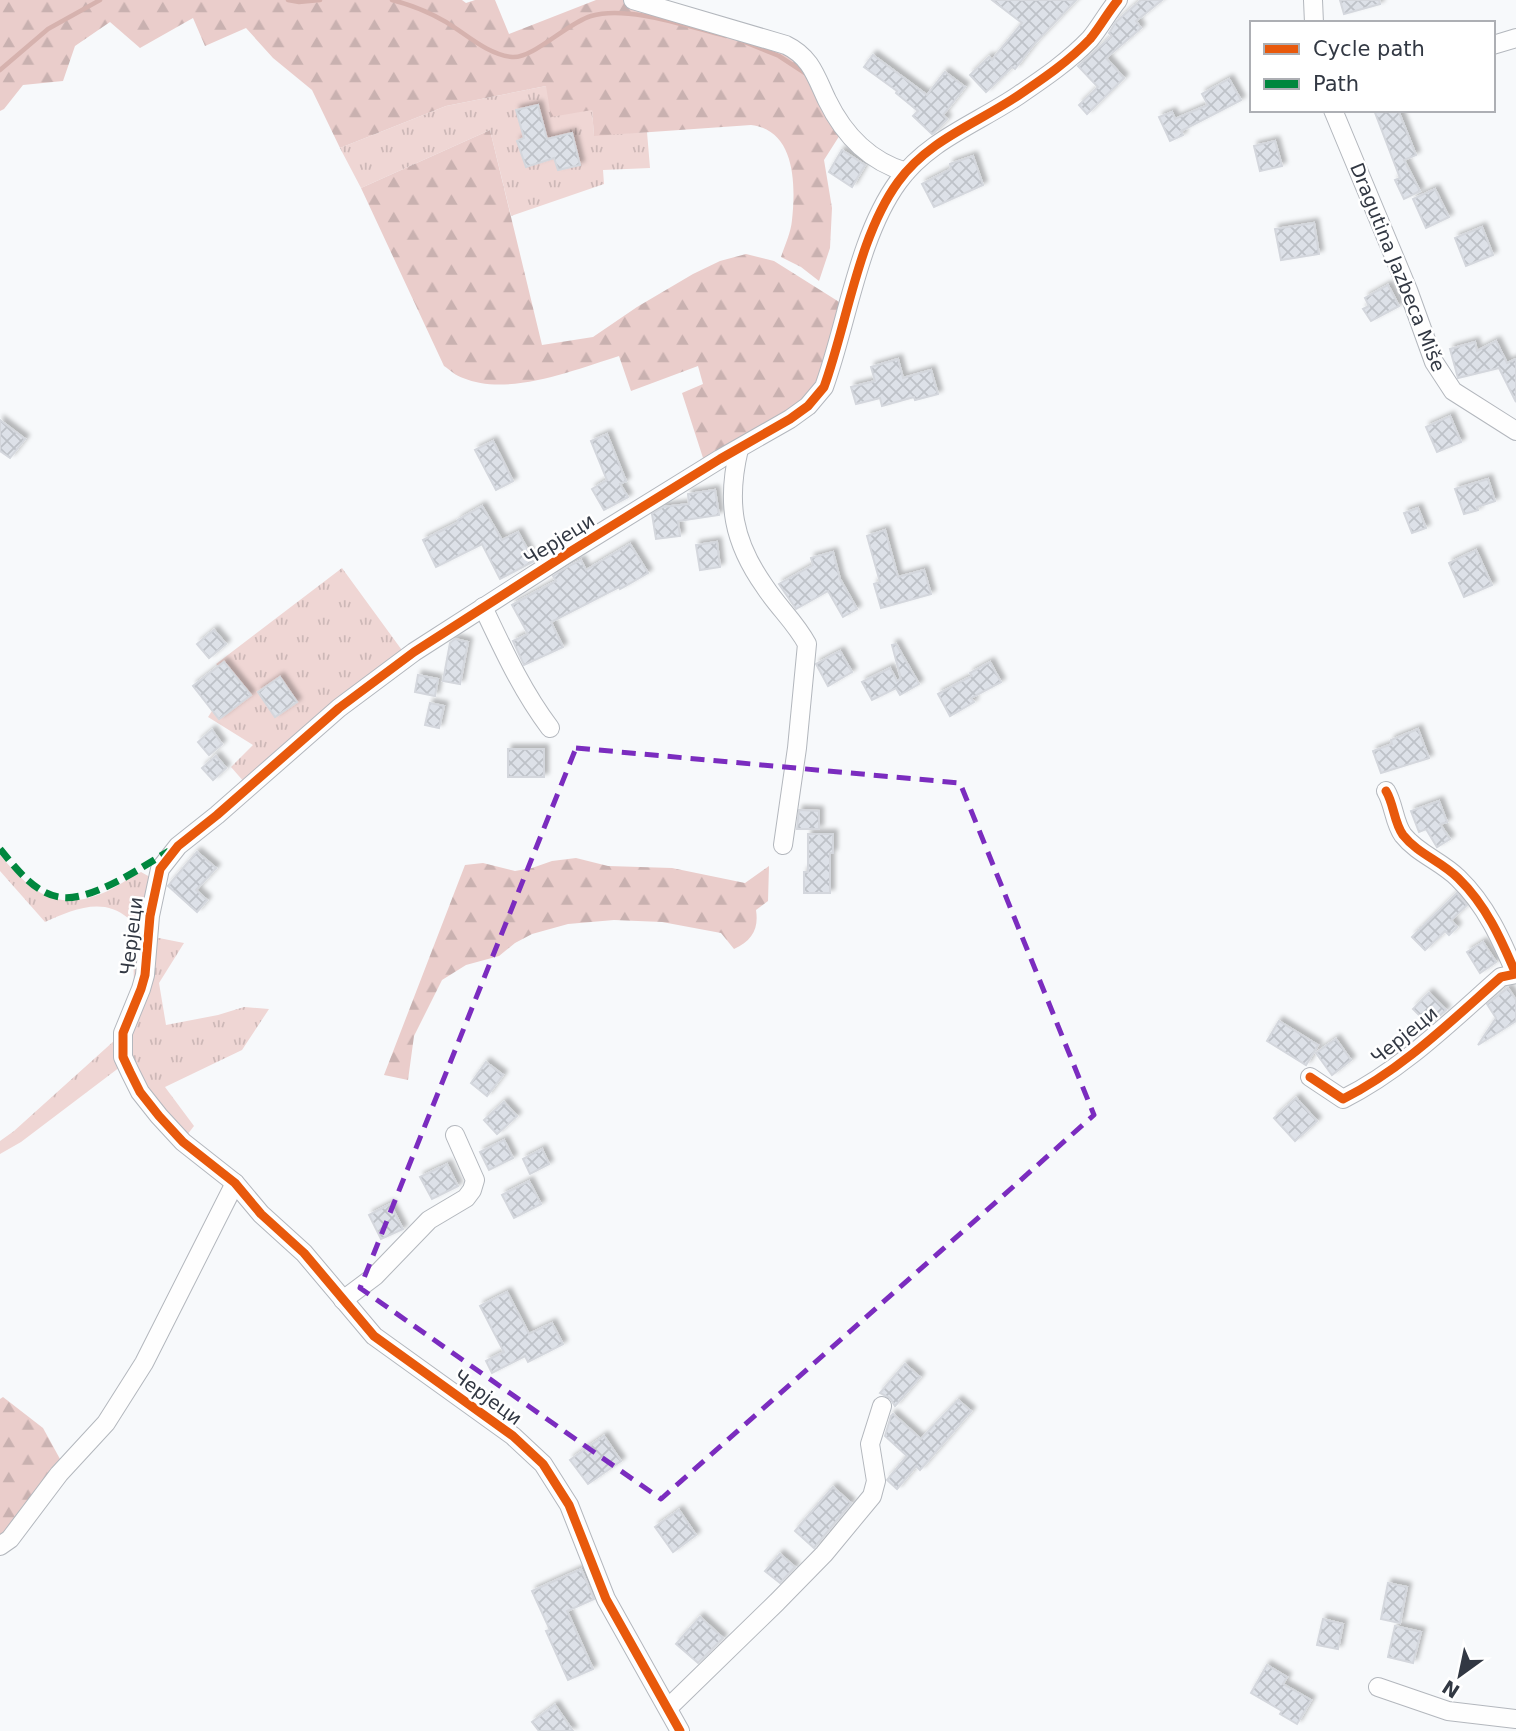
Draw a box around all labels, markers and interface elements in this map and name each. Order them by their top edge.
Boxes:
legend [1250,21,1495,112]
text: Cycle path [1313,37,1425,61]
text: Path [1313,72,1359,96]
street label: Dragutina Jazbeca Miše [1346,159,1450,375]
street label: Черјеци [520,509,598,569]
street label: Черјеци [115,895,147,977]
street label: Черјеци [1366,1002,1442,1068]
street label: Черјеци [450,1365,526,1429]
north arrow [1425,1640,1495,1710]
text: N [1438,1676,1463,1703]

